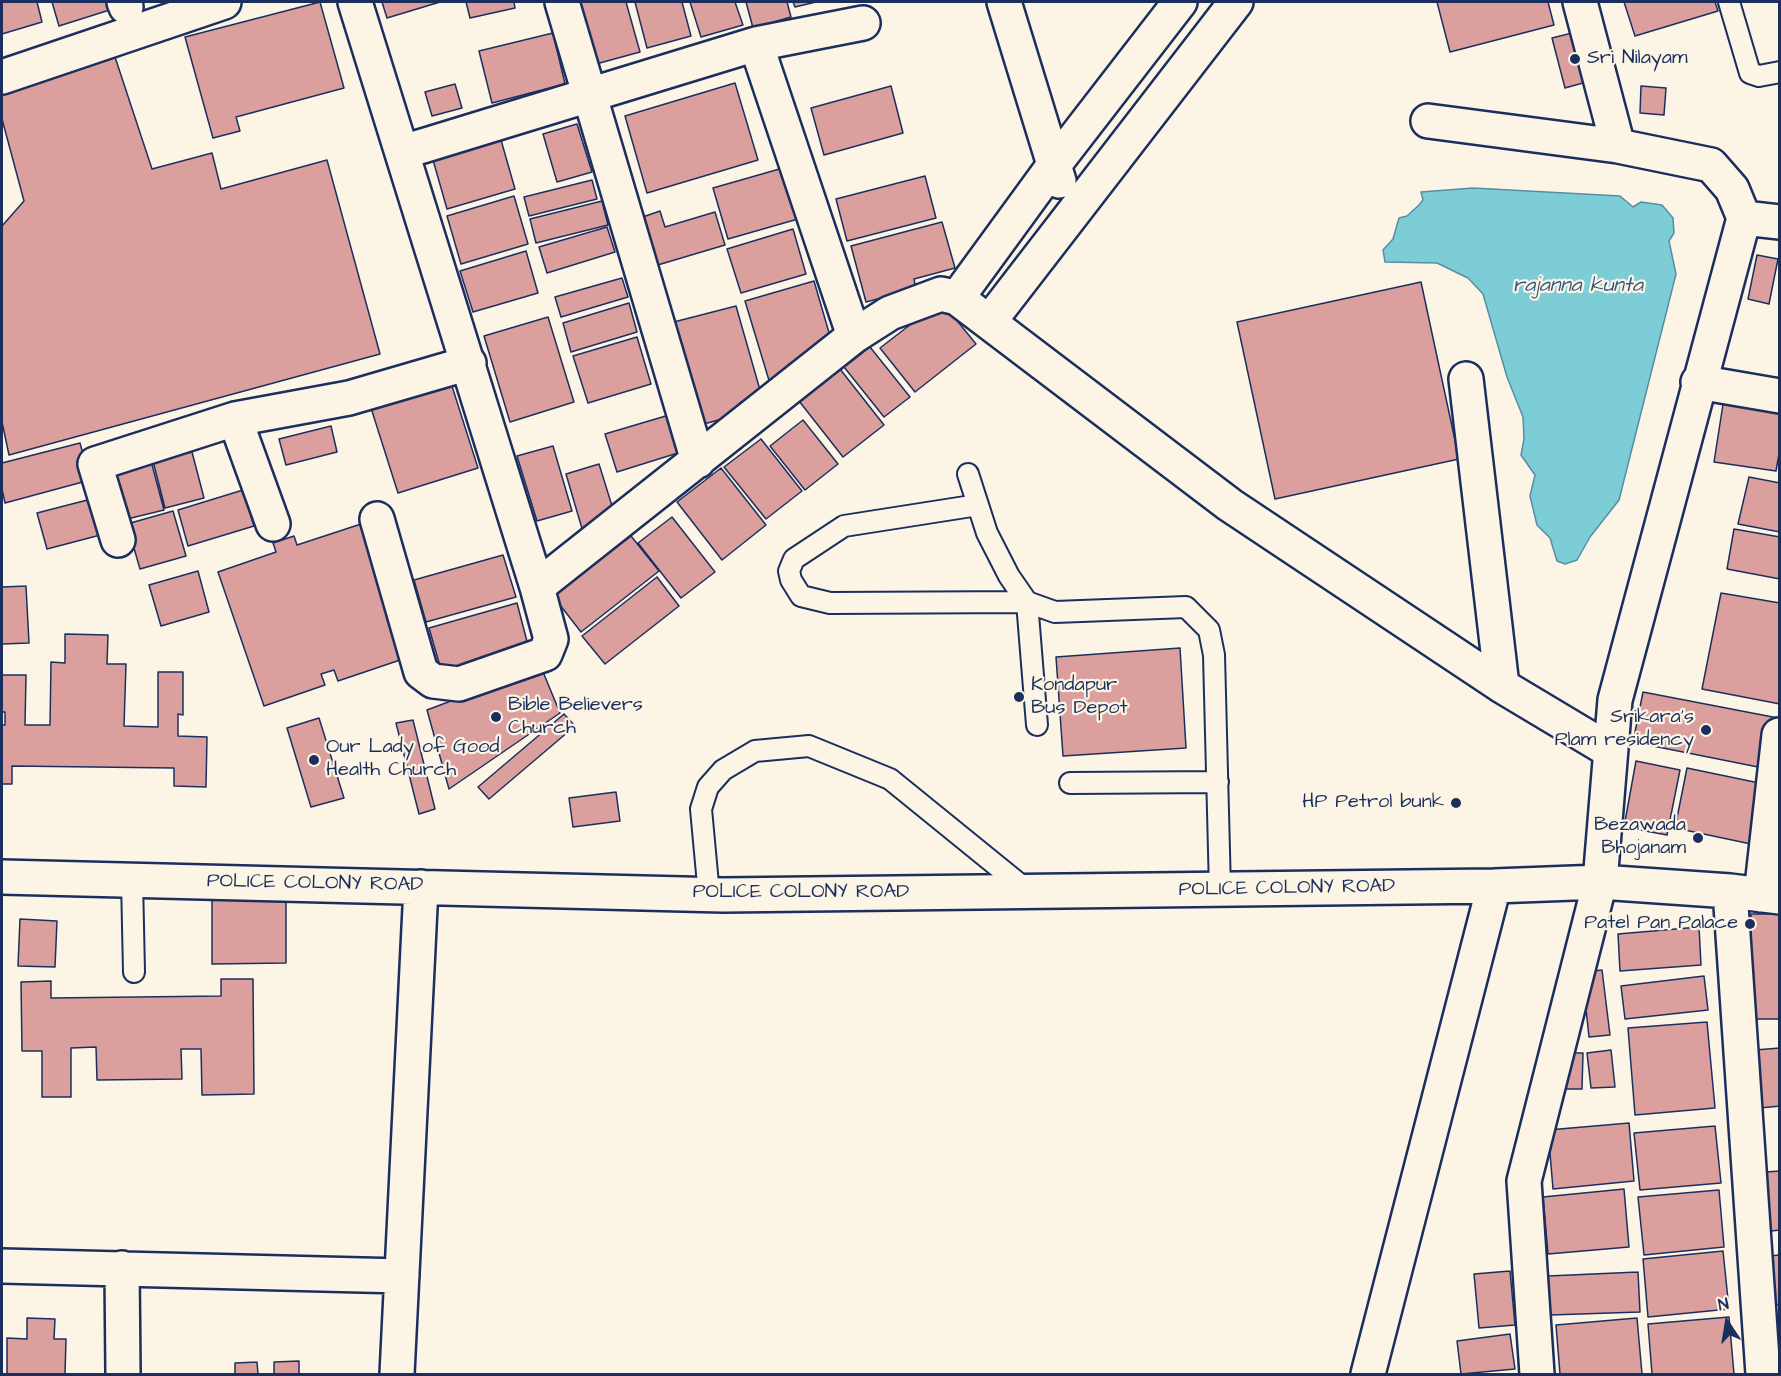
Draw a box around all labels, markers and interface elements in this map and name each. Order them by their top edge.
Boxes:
place label: Sri Nilayam [1587,47,1688,71]
marker: Sri Nilayam [1568,52,1582,66]
water label: rajanna kunta [1513,274,1643,300]
place label: Kondapur Bus Depot [1031,674,1128,721]
marker: Kondapur Bus Depot [1012,690,1026,704]
place label: Bible Believers Church [508,694,643,741]
place label: Srikara's Plam residency [1555,706,1694,753]
marker: Bible Believers Church [489,710,503,724]
marker: Srikara's Plam residency [1699,723,1713,737]
place label: Our Lady of Good Health Church [326,736,500,783]
marker: Our Lady of Good Health Church [307,753,321,767]
place label: HP Petrol bunk [1302,791,1444,815]
marker: HP Petrol bunk [1449,796,1463,810]
place label: Bezawada Bhojanam [1594,814,1686,861]
marker: Bezawada Bhojanam [1691,831,1705,845]
street label: POLICE COLONY ROAD [207,870,423,898]
street label: POLICE COLONY ROAD [1179,875,1395,903]
street label: POLICE COLONY ROAD [693,881,909,905]
place label: Patel Pan Palace [1584,912,1738,936]
marker: Patel Pan Palace [1743,917,1757,931]
north arrow [1697,1292,1757,1352]
text: N [1716,1293,1730,1316]

